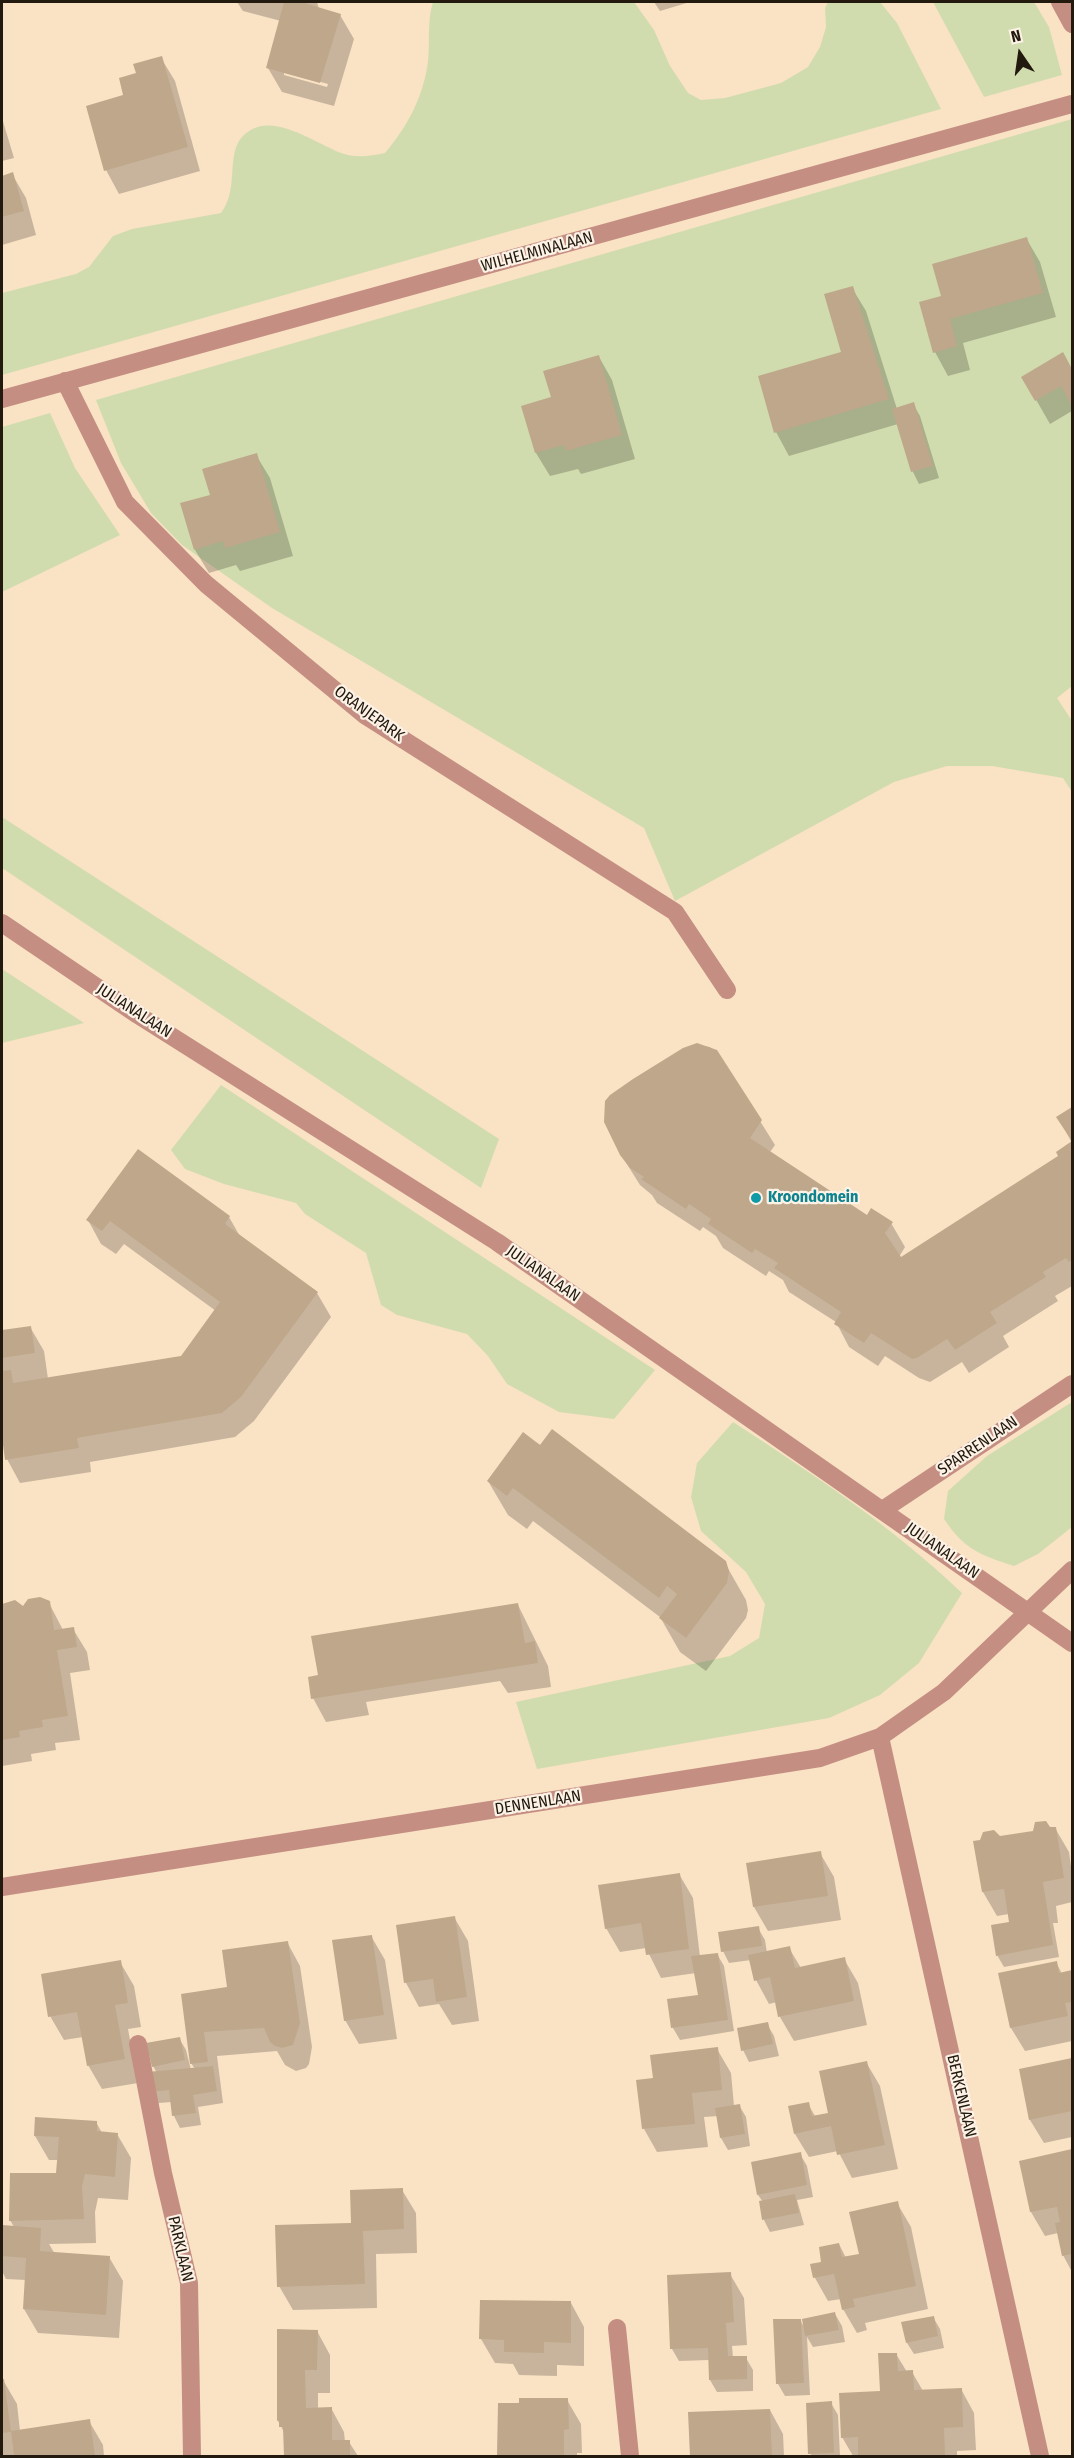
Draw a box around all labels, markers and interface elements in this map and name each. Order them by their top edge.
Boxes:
north arrow [990,24,1050,84]
text: N [1009,26,1023,46]
street label: WILHELMINALAAN [479,228,595,276]
street label: ORANJEPARK [330,682,408,746]
street label: JULIANALAAN [93,980,175,1042]
place label: Kroondomein [768,1188,858,1208]
marker: Kroondomein [749,1191,763,1205]
street label: JULIANALAAN [503,1242,583,1306]
street label: SPARRENLAAN [934,1412,1022,1480]
street label: JULIANALAAN [902,1519,982,1583]
street label: DENNENLAAN [493,1787,583,1819]
street label: BERKENLAAN [942,2053,980,2139]
street label: PARKLAAN [163,2214,197,2284]

